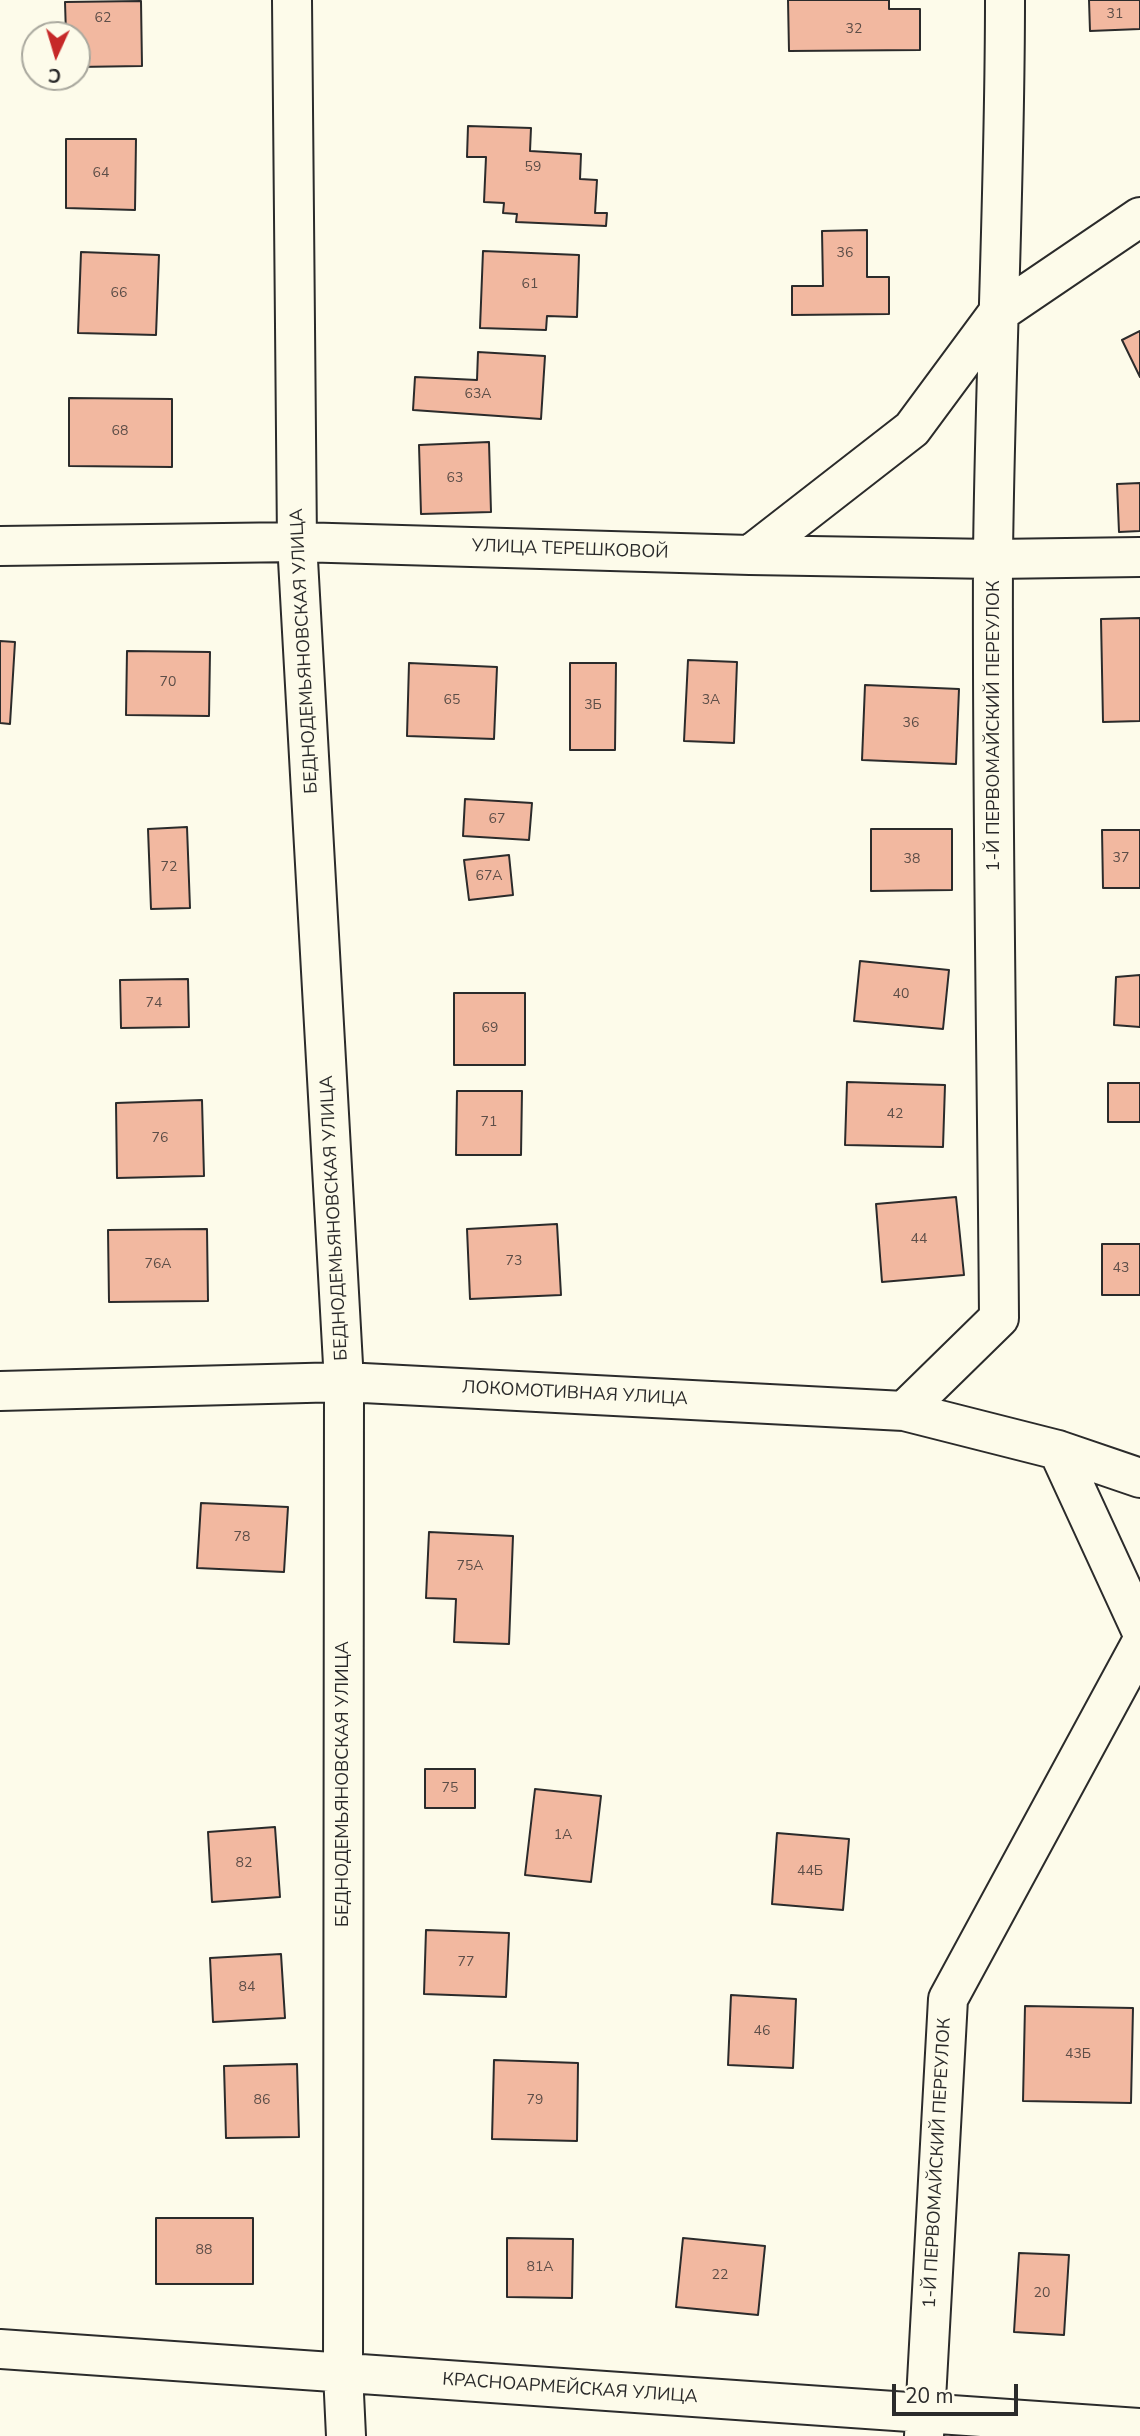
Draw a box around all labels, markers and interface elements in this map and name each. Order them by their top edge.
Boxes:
house number: 31 [1107,7,1123,23]
house number: 62 [95,11,111,27]
north arrow [21,21,91,91]
house number: 32 [846,22,862,38]
text: С [47,62,62,88]
house number: 59 [525,160,541,176]
house number: 64 [93,166,109,182]
house number: 36 [837,246,853,262]
house number: 61 [522,277,538,293]
house number: 66 [111,286,127,302]
house number: 63А [464,387,492,403]
house number: 68 [112,424,128,440]
house number: 63 [447,471,463,487]
street label: БЕДНОДЕМЬЯНОВСКАЯ УЛИЦА [287,508,323,794]
street label: УЛИЦА ТЕРЕШКОВОЙ [471,536,669,564]
street label: 1-Й ПЕРВОМАЙСКИЙ ПЕРЕУЛОК [984,581,1006,871]
house number: 70 [160,675,176,691]
house number: 65 [444,693,460,709]
house number: 3А [702,693,720,709]
house number: 3Б [584,698,602,714]
house number: 36 [903,716,919,732]
house number: 67 [489,812,505,828]
house number: 37 [1113,851,1129,867]
house number: 38 [904,852,920,868]
house number: 72 [161,860,177,876]
house number: 67А [475,869,503,885]
house number: 40 [893,987,909,1003]
house number: 74 [146,996,162,1012]
house number: 69 [482,1021,498,1037]
street label: БЕДНОДЕМЬЯНОВСКАЯ УЛИЦА [317,1075,353,1361]
house number: 42 [887,1107,903,1123]
house number: 71 [481,1115,497,1131]
house number: 76 [152,1131,168,1147]
house number: 44 [911,1232,927,1248]
house number: 73 [506,1254,522,1270]
house number: 76А [144,1257,172,1273]
house number: 43 [1113,1261,1129,1277]
street label: ЛОКОМОТИВНАЯ УЛИЦА [461,1377,689,1411]
house number: 78 [234,1530,250,1546]
house number: 75А [456,1559,484,1575]
street label: БЕДНОДЕМЬЯНОВСКАЯ УЛИЦА [333,1641,355,1927]
house number: 75 [442,1781,458,1797]
house number: 1А [554,1828,572,1844]
house number: 82 [236,1856,252,1872]
house number: 44Б [797,1864,823,1880]
house number: 77 [458,1955,474,1971]
house number: 84 [239,1980,255,1996]
street label: 1-Й ПЕРВОМАЙСКИЙ ПЕРЕУЛОК [920,2017,956,2309]
house number: 46 [754,2024,770,2040]
house number: 43Б [1065,2047,1091,2063]
house number: 86 [254,2093,270,2109]
house number: 79 [527,2093,543,2109]
house number: 88 [196,2243,212,2259]
house number: 81А [526,2260,554,2276]
house number: 22 [712,2268,728,2284]
house number: 20 [1034,2286,1050,2302]
street label: КРАСНОАРМЕЙСКАЯ УЛИЦА [442,2369,698,2409]
scale bar [895,2370,1021,2414]
text: 20 m [905,2382,954,2410]

